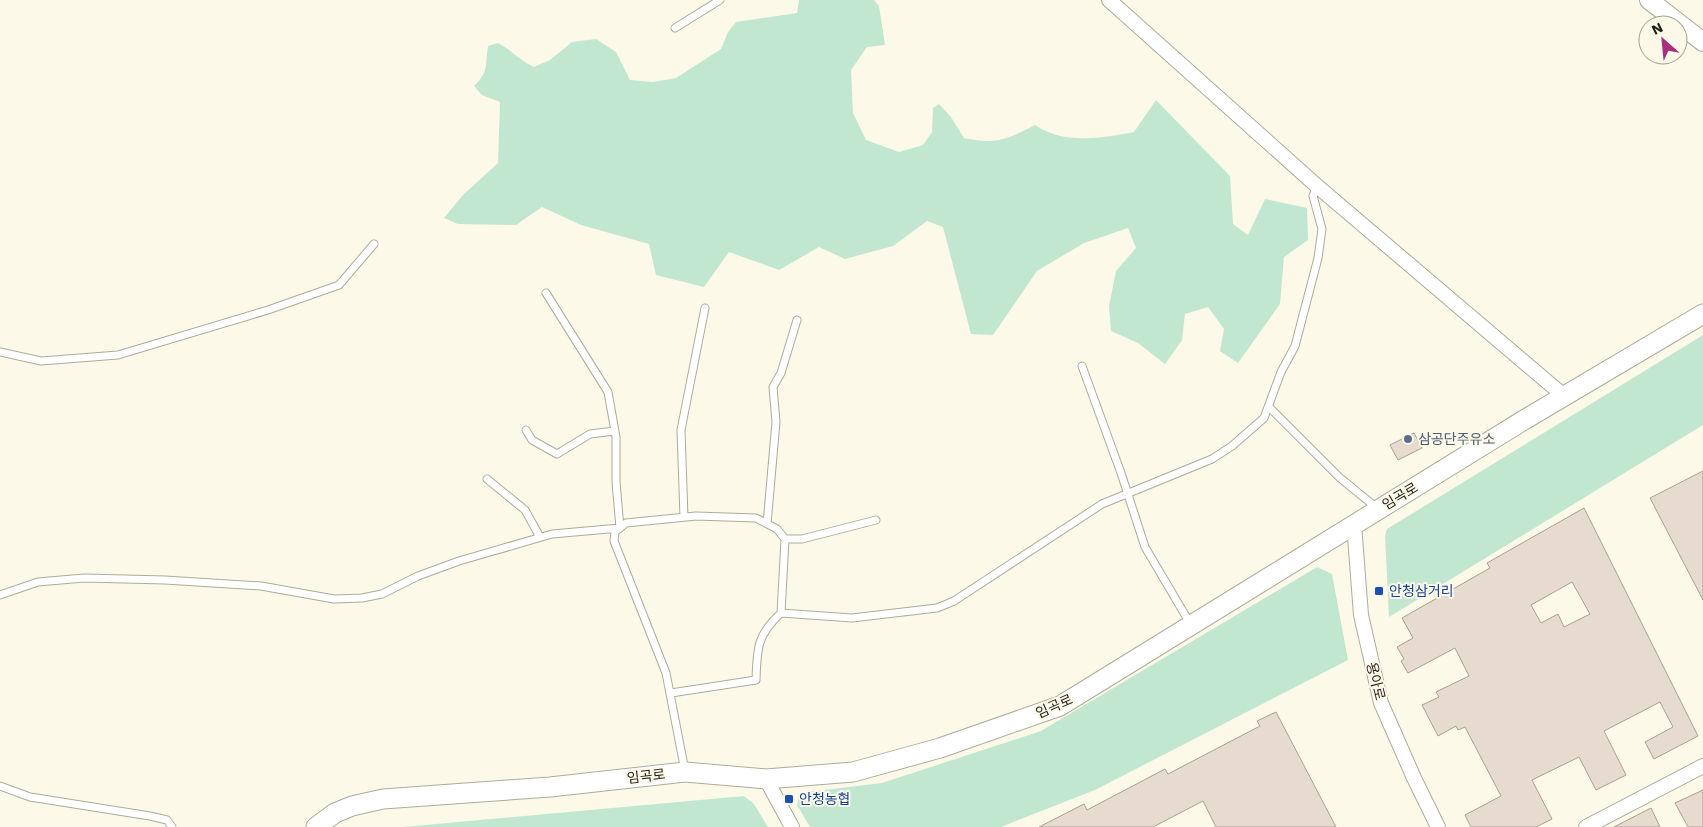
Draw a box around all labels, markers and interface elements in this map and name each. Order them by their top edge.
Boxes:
north arrow [1638,15,1688,65]
text: N [1649,19,1665,38]
place label: 삼공단주유소 [1418,431,1495,447]
marker: 삼공단주유소 [1402,433,1414,445]
street label: 임곡로 [1379,479,1421,513]
place label: 안청삼거리 [1389,583,1453,599]
marker: 안청삼거리 [1373,585,1385,597]
street label: 용아로 [1364,660,1388,702]
street label: 임곡로 [1033,691,1075,721]
street label: 임곡로 [626,766,666,786]
place label: 안청농협 [799,791,851,807]
marker: 안청농협 [783,793,795,805]

